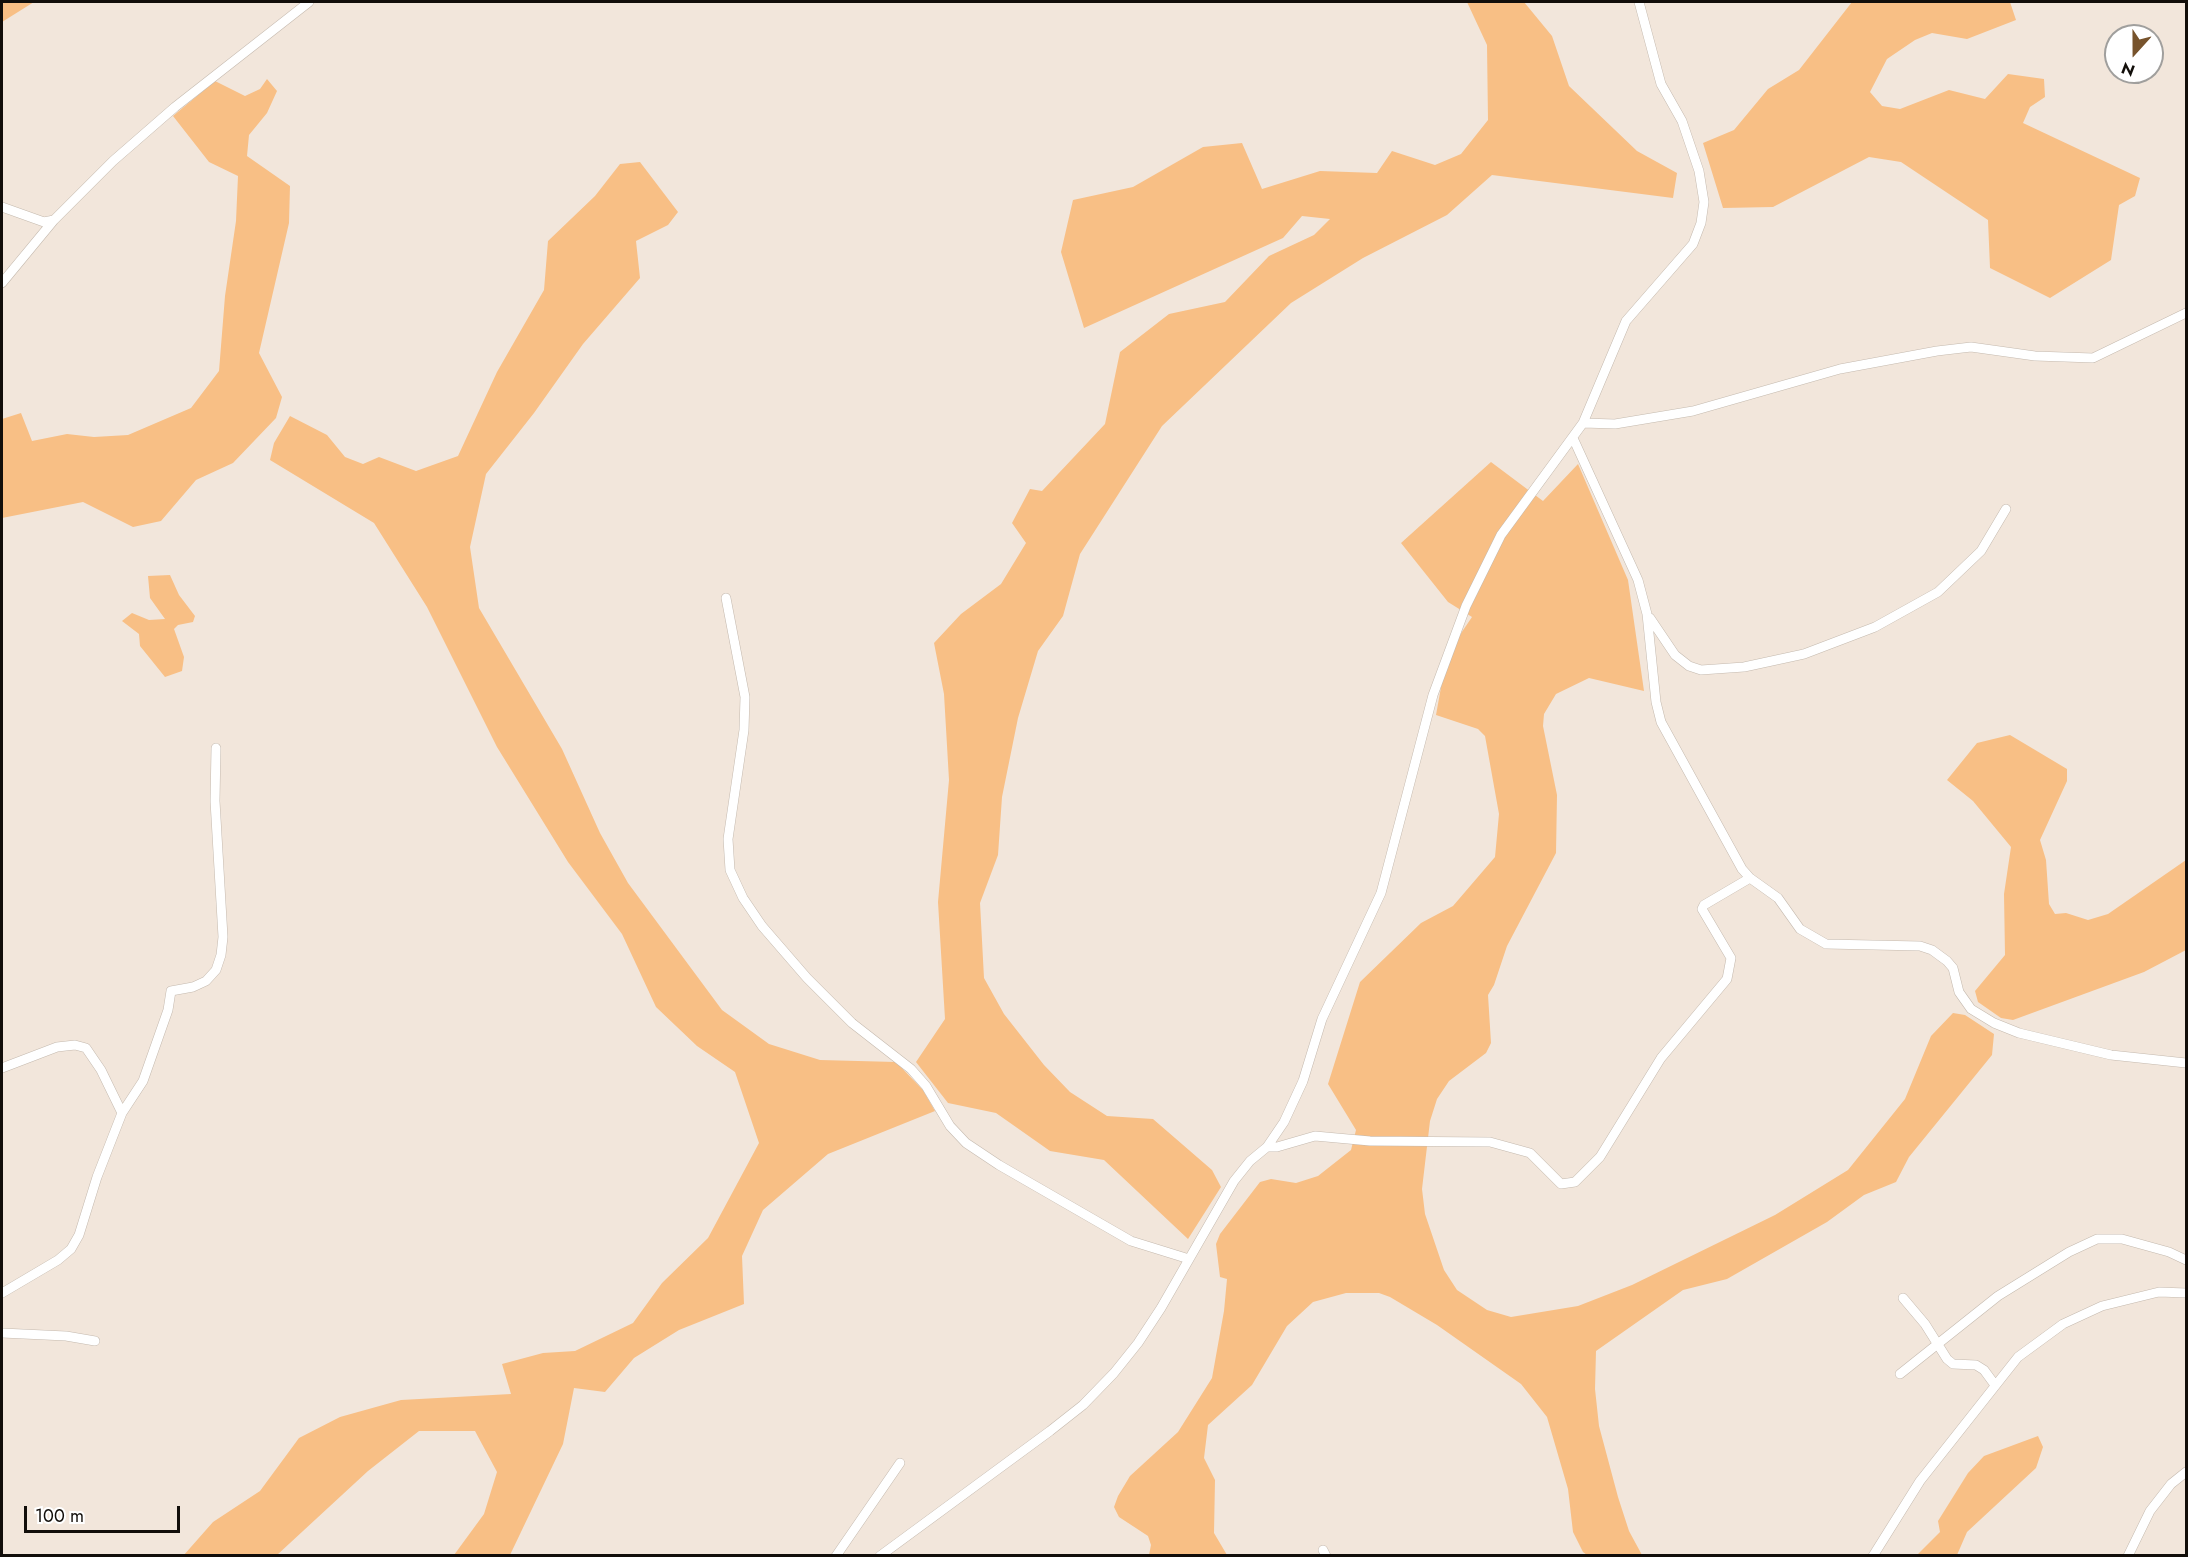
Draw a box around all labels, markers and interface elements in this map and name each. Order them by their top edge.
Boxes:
north arrow [2104,24,2164,84]
text: N [2118,56,2138,82]
scale bar [27,1494,183,1532]
text: 100 m [35,1503,84,1529]

